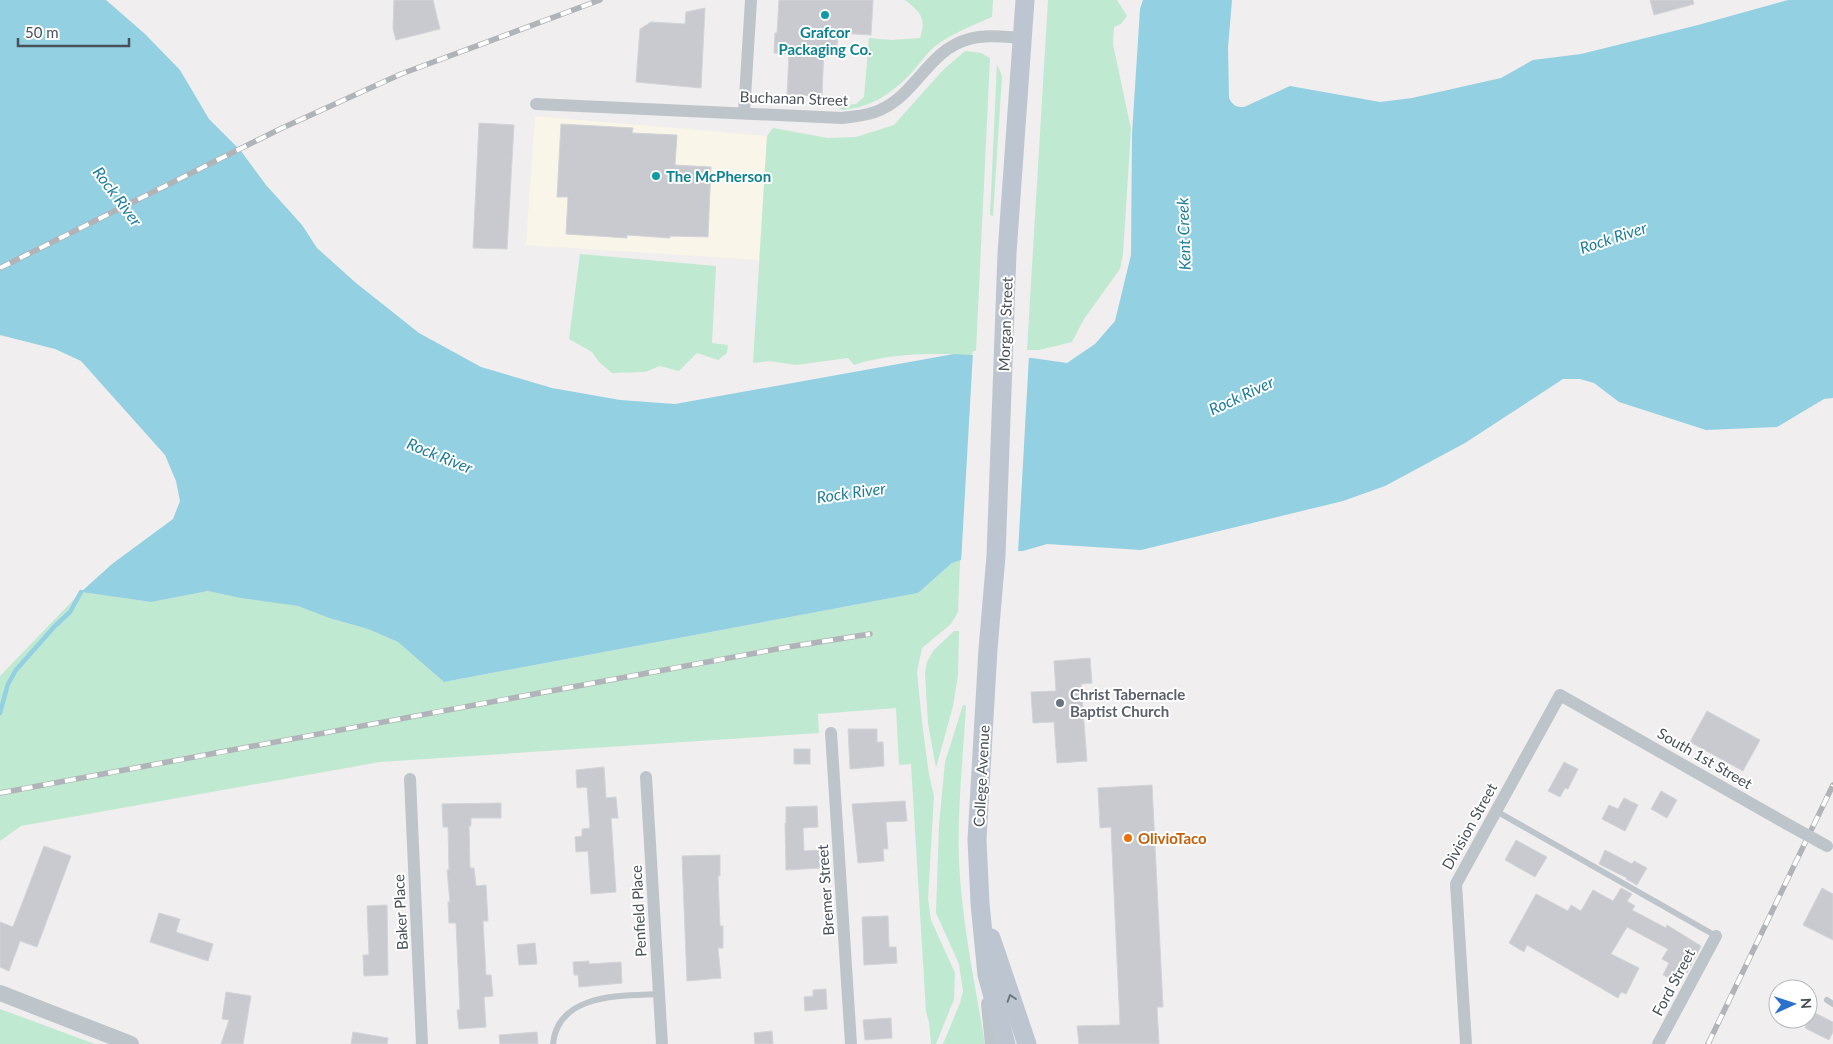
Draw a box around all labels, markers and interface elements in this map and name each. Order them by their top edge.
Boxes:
marker: Grafcor Packaging Co. [819,9,831,21]
scale bar [18,15,129,47]
text: 50 m [25,23,59,41]
place label: Grafcor Packaging Co. [778,23,872,58]
street label: Buchanan Street [740,87,849,109]
water label: Rock River [90,163,147,230]
place label: The McPherson [666,167,771,185]
marker: The McPherson [650,170,662,182]
water label: Kent Creek [1172,197,1194,271]
water label: Rock River [1577,217,1649,257]
street label: Morgan Street [994,276,1016,372]
water label: Rock River [1206,372,1277,418]
water label: Rock River [404,433,476,477]
water label: Rock River [815,478,887,506]
place label: Christ Tabernacle Baptist Church [1070,685,1185,720]
marker: Christ Tabernacle Baptist Church [1054,697,1066,709]
street label: South 1st Street [1654,724,1756,793]
street label: College Avenue [969,725,993,827]
street label: Division Street [1438,779,1501,873]
place label: OlivioTaco [1138,829,1207,847]
marker: OlivioTaco [1122,832,1134,844]
street label: Bremer Street [813,843,837,936]
street label: Penfield Place [627,865,649,957]
street label: Baker Place [389,873,411,950]
street label: Ford Street [1648,945,1698,1019]
north arrow [1768,979,1818,1029]
one-way arrow [1007,994,1017,1002]
text: N [1798,997,1815,1009]

